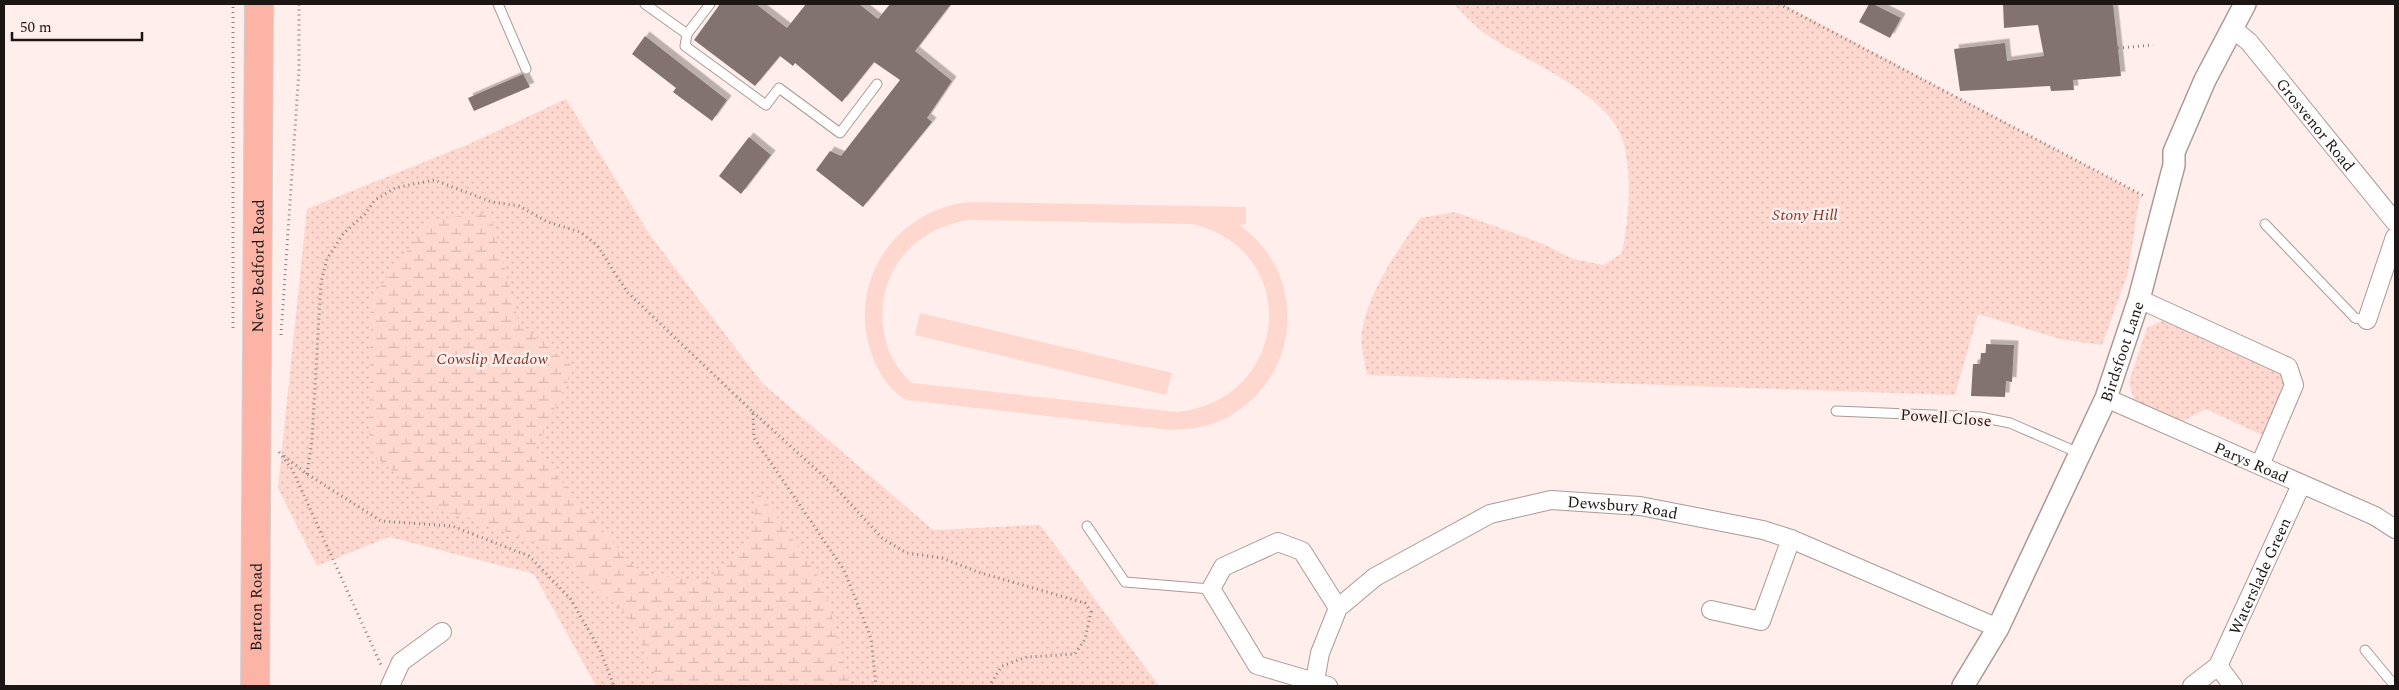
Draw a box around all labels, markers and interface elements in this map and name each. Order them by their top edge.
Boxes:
scale bar [12,10,142,42]
text: 50 m [20,16,52,39]
street label: Grosvenor Road [2270,73,2360,177]
street label: New Bedford Road [246,199,271,333]
park label: Stony Hill [1772,203,1838,227]
street label: Birdsfoot Lane [2094,298,2151,405]
park label: Cowslip Meadow [436,347,548,371]
street label: Powell Close [1900,403,1992,433]
street label: Parys Road [2210,436,2292,490]
street label: Dewsbury Road [1567,490,1680,526]
street label: Waterslade Green [2223,514,2298,639]
street label: Barton Road [244,563,269,651]

